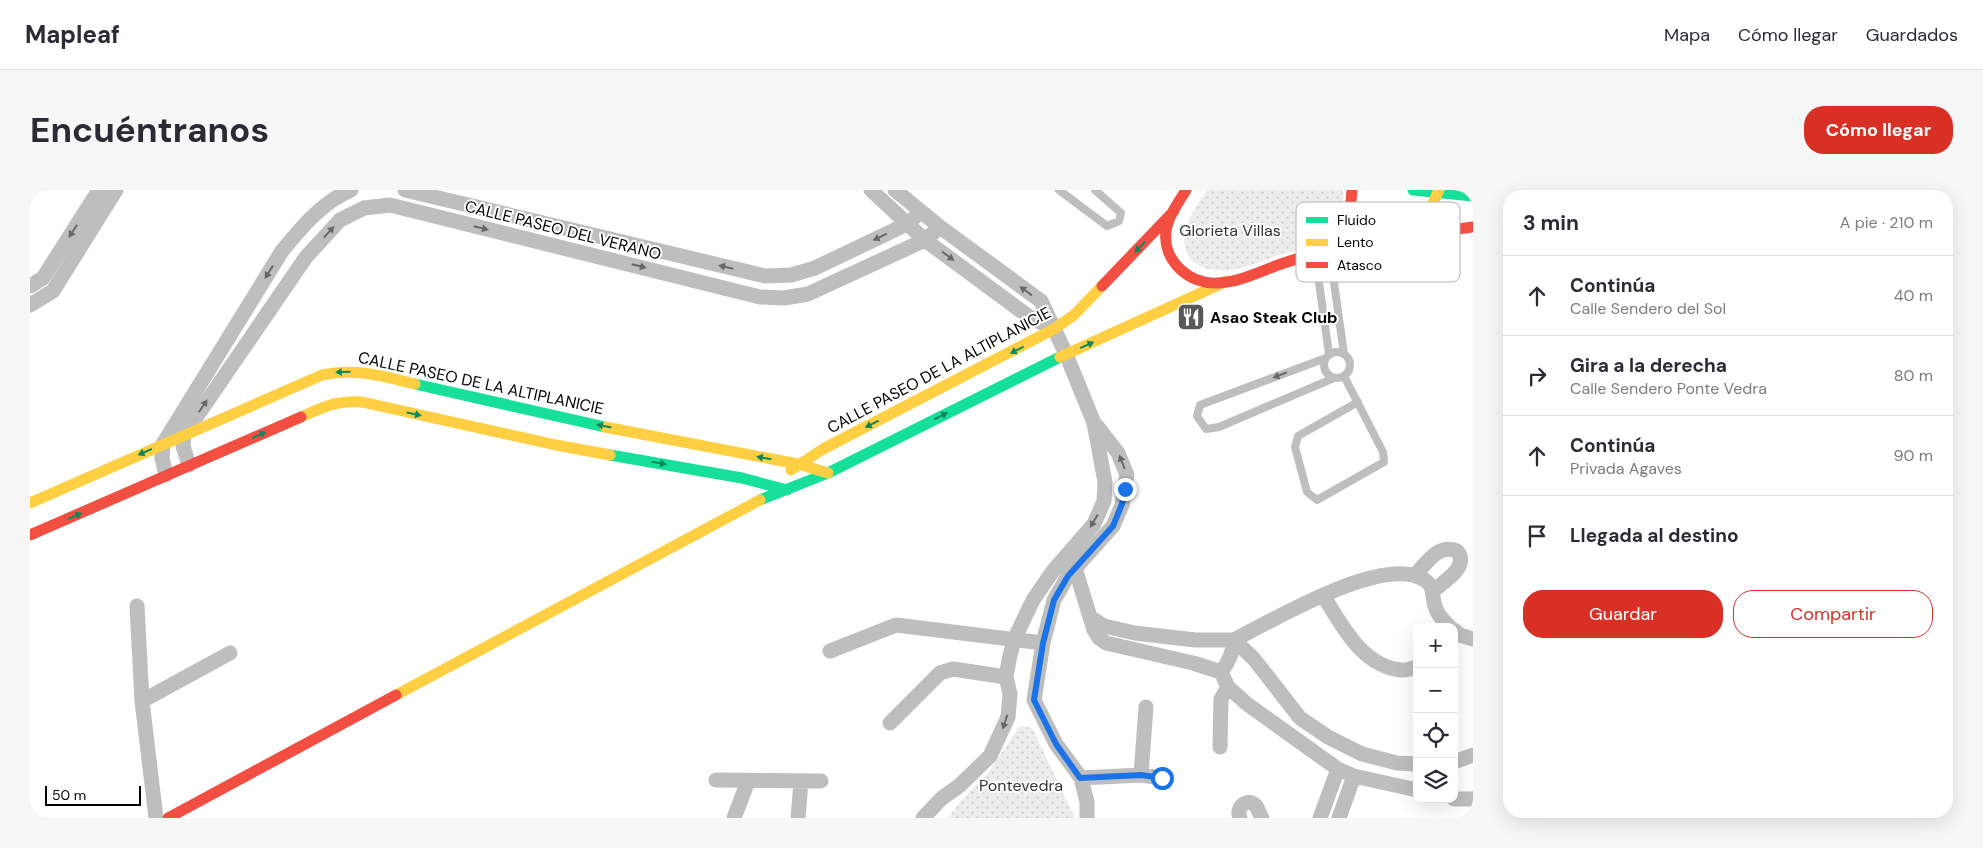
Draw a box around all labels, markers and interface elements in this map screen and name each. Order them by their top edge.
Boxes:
text: Mapleaf [25,19,120,50]
text: Mapa [1664,23,1710,47]
text: Cómo llegar [1738,23,1838,47]
text: Guardados [1866,23,1958,47]
button: Cómo llegar [1804,106,1953,154]
text: Encuéntranos [30,107,269,153]
street label: CALLE PASEO DEL VERANO [463,195,663,265]
legend [1296,202,1460,282]
text: 3 min [1523,209,1579,237]
text: Fluido [1337,211,1376,229]
text: A pie · 210 m [1840,212,1933,233]
park label: Glorieta Villas [1179,220,1281,241]
one-way arrow [68,224,78,238]
one-way arrow [473,224,488,232]
one-way arrow [323,226,335,238]
one-way arrow [873,233,887,241]
text: Lento [1337,233,1374,251]
one-way arrow [1134,240,1146,252]
one-way arrow [941,251,954,262]
text: Atasco [1337,256,1382,274]
one-way arrow [631,262,646,270]
one-way arrow [719,263,734,271]
one-way arrow [264,266,273,279]
text: Continúa [1570,273,1655,298]
icon: ahead [1523,282,1551,310]
one-way arrow [1020,285,1033,296]
text: 40 m [1894,285,1933,306]
text: Calle Sendero del Sol [1570,298,1726,319]
street label: CALLE PASEO DE LA ALTIPLANICIE [824,302,1054,438]
restaurant icon: Asao Steak Club [1176,302,1206,332]
place label: Asao Steak Club [1210,307,1338,328]
one-way arrow [1080,340,1094,348]
one-way arrow [1009,346,1024,354]
street label: CALLE PASEO DE LA ALTIPLANICIE [356,347,606,419]
text: Gira a la derecha [1570,353,1727,378]
icon: right [1523,362,1551,390]
text: 80 m [1894,365,1933,386]
one-way arrow [335,368,351,376]
one-way arrow [1272,371,1287,379]
text: Calle Sendero Ponte Vedra [1570,378,1767,399]
one-way arrow [199,399,208,413]
one-way arrow [406,410,421,418]
one-way arrow [934,412,948,420]
one-way arrow [865,420,879,428]
one-way arrow [596,422,612,430]
one-way arrow [252,430,266,438]
text: Continúa [1570,433,1655,458]
icon: ahead [1523,442,1551,470]
text: 90 m [1893,445,1933,466]
one-way arrow [138,449,152,457]
one-way arrow [755,454,771,462]
one-way arrow [1118,454,1126,469]
text: Privada Agaves [1570,458,1682,479]
one-way arrow [651,460,667,468]
route end [1114,478,1137,501]
one-way arrow [68,511,82,519]
one-way arrow [1090,514,1099,527]
icon: arrive [1523,522,1551,550]
text: Llegada al destino [1570,523,1739,548]
button: Guardar [1523,590,1723,638]
button: Compartir [1733,590,1933,638]
map controls [1413,623,1458,803]
button: + [1413,623,1458,668]
button: − [1413,668,1458,713]
button: locate [1413,713,1458,758]
one-way arrow [1001,715,1009,730]
button: layers [1413,758,1458,803]
route start [1151,767,1174,790]
park label: Pontevedra [979,775,1063,796]
scale bar [45,783,141,806]
text: 50 m [52,786,86,804]

